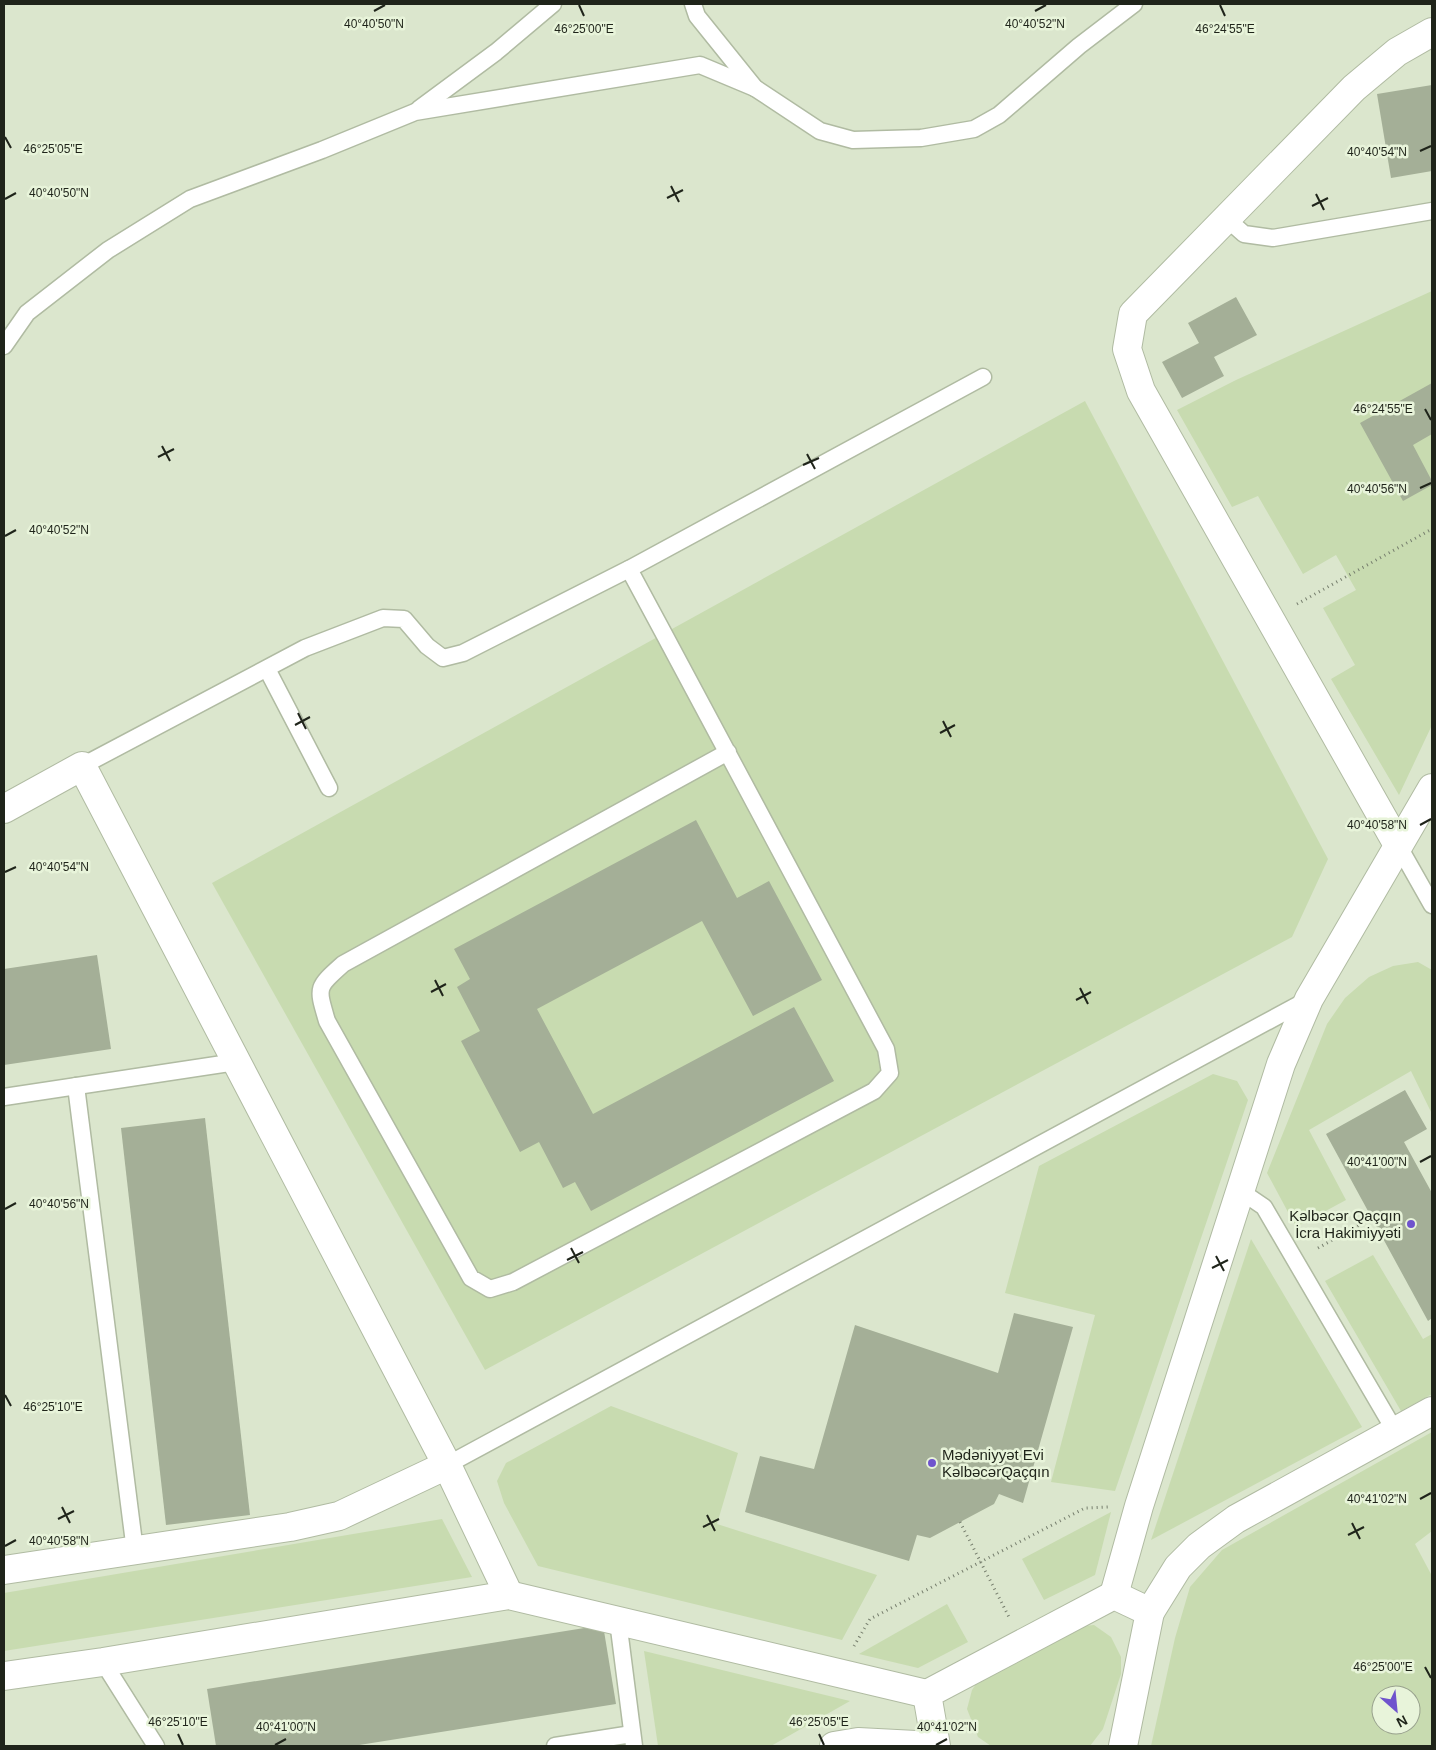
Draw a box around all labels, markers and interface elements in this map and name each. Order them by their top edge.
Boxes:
text: 40°40'50"N [344,17,404,31]
text: 40°40'52"N [1005,17,1065,31]
text: 46°25'00"E [554,22,614,36]
text: 46°24'55"E [1195,22,1255,36]
text: 46°25'05"E [23,142,83,156]
text: 40°40'54"N [1347,145,1407,159]
text: 40°40'50"N [29,186,89,200]
text: 46°24'55"E [1353,402,1413,416]
text: 40°40'56"N [1347,482,1407,496]
text: 40°40'52"N [29,523,89,537]
text: 40°40'58"N [1347,818,1407,832]
text: 40°40'54"N [29,860,89,874]
text: 40°41'00"N [1347,1155,1407,1169]
text: 40°40'56"N [29,1197,89,1211]
place label: Kəlbəcər Qaçqın İcra Hakimiyyəti [1289,1207,1401,1241]
marker: Kəlbəcər Qaçqın İcra Hakimiyyəti [1405,1218,1417,1230]
text: 46°25'10"E [23,1400,83,1414]
place label: Mədəniyyət Evi KəlbəcərQaçqın [942,1446,1050,1480]
marker: Mədəniyyət Evi KəlbəcərQaçqın [926,1457,938,1469]
text: 40°41'02"N [1347,1492,1407,1506]
text: 40°40'58"N [29,1534,89,1548]
text: 46°25'00"E [1353,1660,1413,1674]
north arrow [1371,1685,1421,1735]
text: N [1394,1712,1410,1731]
text: 46°25'10"E [148,1715,208,1729]
text: 46°25'05"E [789,1715,849,1729]
text: 40°41'00"N [256,1720,316,1734]
text: 40°41'02"N [917,1720,977,1734]

